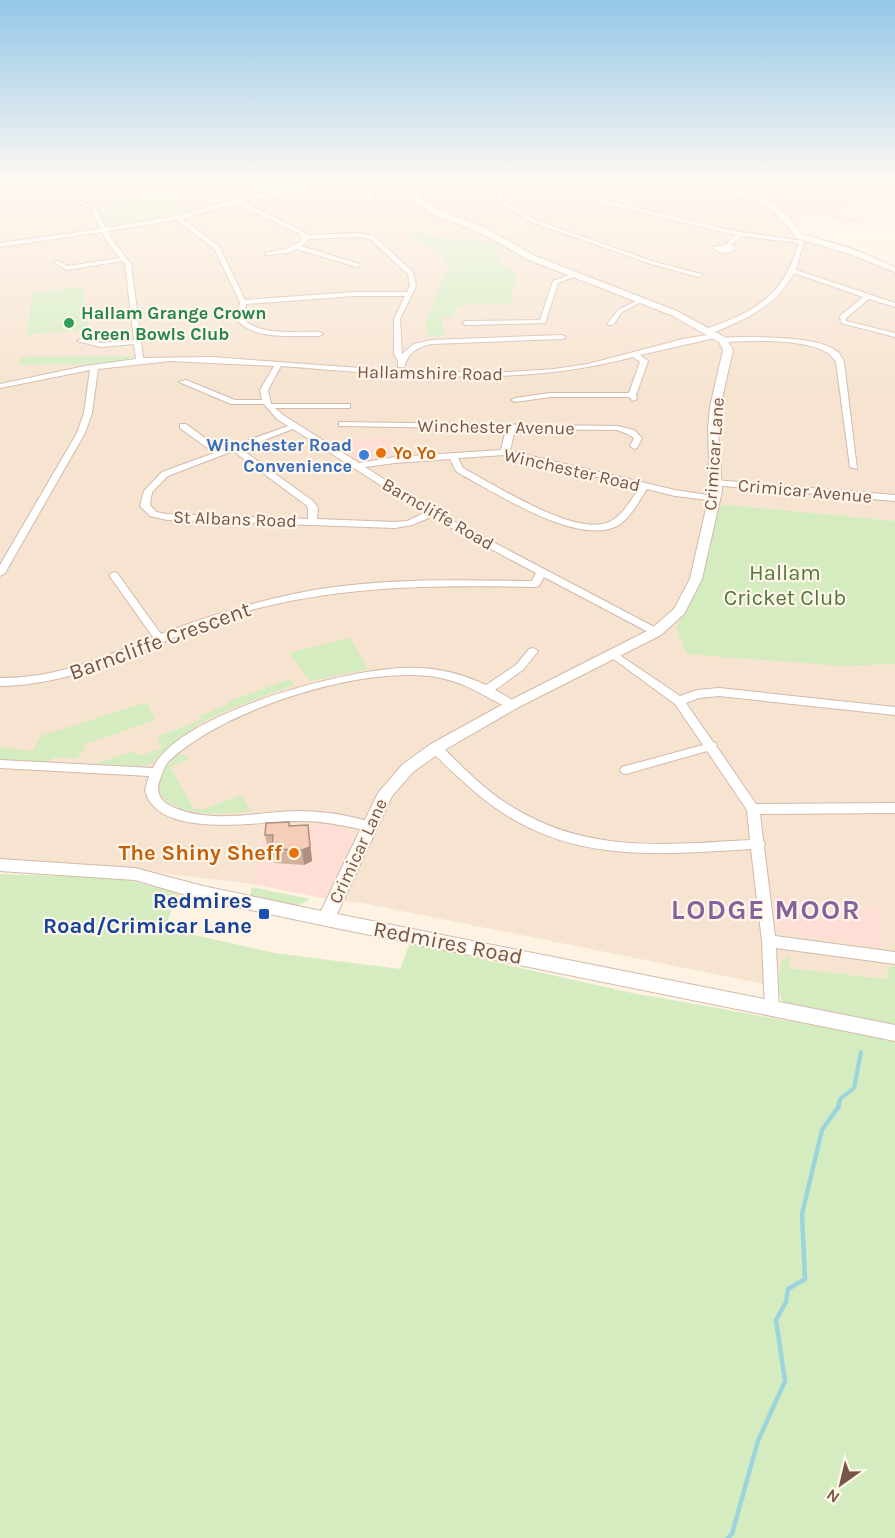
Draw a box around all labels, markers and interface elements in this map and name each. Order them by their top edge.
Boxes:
place label: Hallam Grange Crown Green Bowls Club [81,302,266,345]
marker: Hallam Grange Crown Green Bowls Club [62,316,76,330]
street label: Hallamshire Road [357,361,503,385]
street label: Crimicar Lane [699,397,729,511]
street label: Winchester Avenue [417,415,575,439]
place label: Winchester Road Convenience [206,434,352,477]
place label: Yo Yo [393,442,436,464]
street label: Winchester Road [502,444,642,496]
marker: Yo Yo [374,446,388,460]
marker: Winchester Road Convenience [357,448,371,462]
street label: Barncliffe Road [378,473,498,555]
street label: Crimicar Avenue [737,474,873,508]
street label: St Albans Road [173,506,297,532]
park label: Hallam Cricket Club [724,560,846,611]
street label: Barncliffe Crescent [66,596,254,686]
street label: Crimicar Lane [324,795,392,907]
place label: The Shiny Sheff [119,840,283,866]
marker: The Shiny Sheff [287,846,301,860]
place label: Redmires Road/Crimicar Lane [43,888,252,939]
district label: LODGE MOOR [671,893,861,926]
marker: Redmires Road/Crimicar Lane [257,907,271,921]
street label: Redmires Road [371,916,525,970]
north arrow [811,1454,871,1514]
text: N [823,1485,843,1507]

